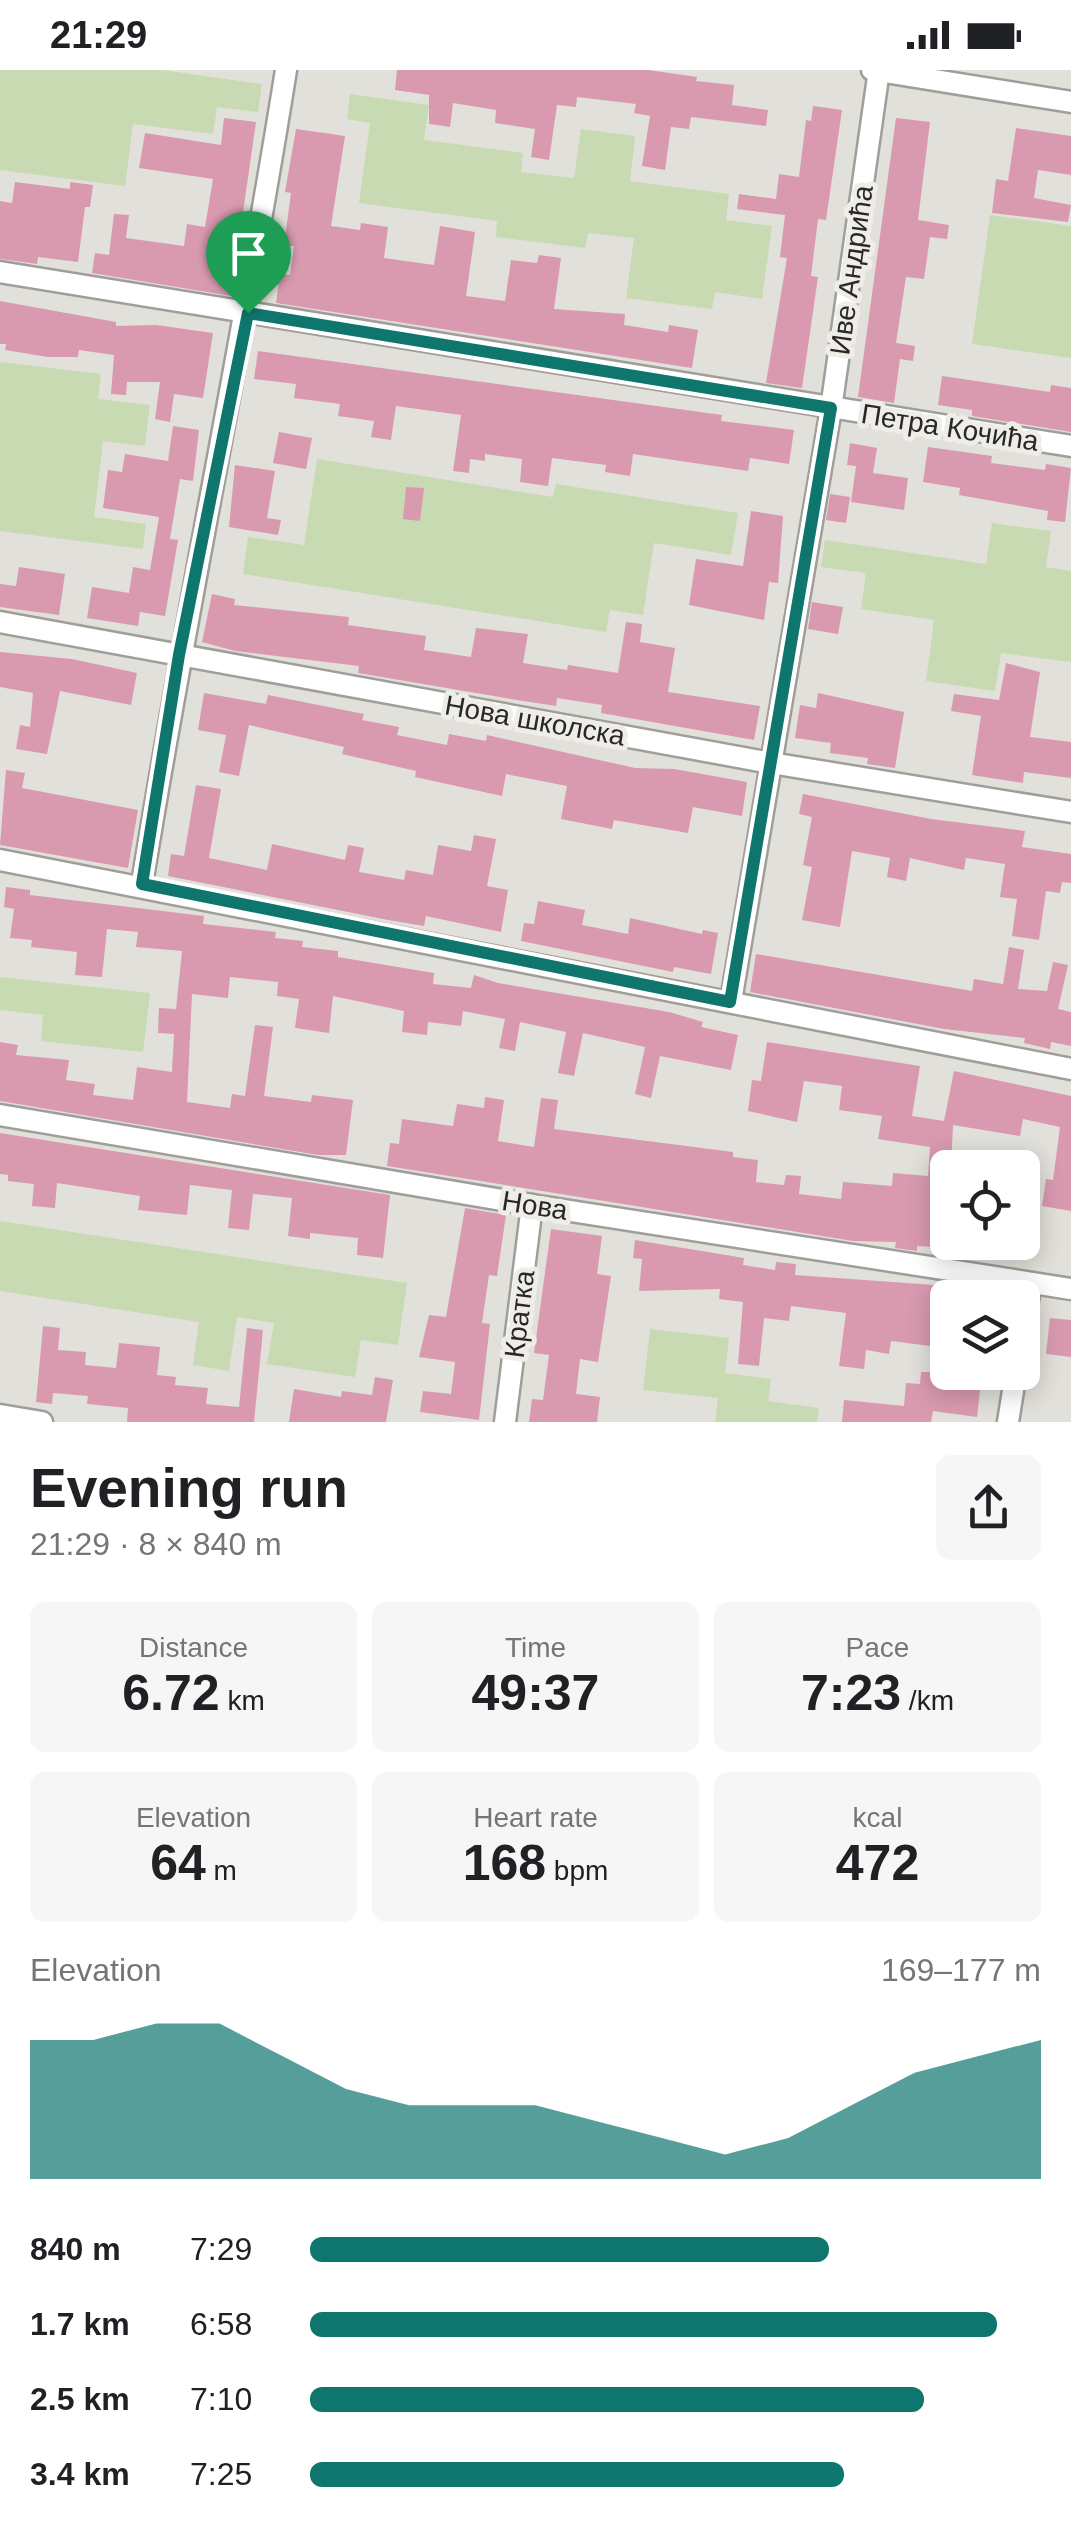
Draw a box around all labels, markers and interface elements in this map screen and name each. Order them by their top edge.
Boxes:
text: 21:29 [50,14,147,56]
street label: Иве Андрића [824,183,879,357]
pin [206,211,291,314]
icon: arrive [221,226,276,281]
street label: Петра Кочића [859,398,1041,457]
street label: Нова школска [442,689,628,752]
map controls [930,1150,1040,1390]
button: locate [930,1150,1040,1260]
street label: Нова [500,1185,570,1226]
street label: Кратка [499,1268,540,1360]
button: layers [930,1280,1040,1390]
button: share [936,1455,1041,1560]
text: Evening run [30,1457,348,1519]
text: 21:29 · 8 × 840 m [30,1526,282,1562]
text: Distance [139,1632,248,1663]
text: Time [505,1632,566,1663]
text: Pace [846,1632,909,1663]
text: 6.72 [122,1665,220,1721]
text: 49:37 [472,1665,599,1721]
text: 7:23 [801,1665,901,1721]
text: km [220,1685,265,1716]
text: /km [901,1685,954,1716]
text: Elevation [136,1802,251,1833]
text: Heart rate [473,1802,598,1833]
text: kcal [853,1802,902,1833]
text: 64 [150,1835,206,1891]
text: 168 [463,1835,546,1891]
text: 472 [836,1835,919,1891]
text: m [206,1855,237,1886]
text: bpm [546,1855,608,1886]
text: Elevation [30,1952,162,1988]
text: 169–177 m [881,1952,1041,1988]
text: 840 m [30,2231,121,2267]
text: 7:29 [190,2231,252,2267]
text: 1.7 km [30,2306,130,2342]
text: 6:58 [190,2306,252,2342]
text: 2.5 km [30,2381,130,2417]
text: 7:10 [190,2381,252,2417]
text: 3.4 km [30,2456,130,2492]
text: 7:25 [190,2456,252,2492]

